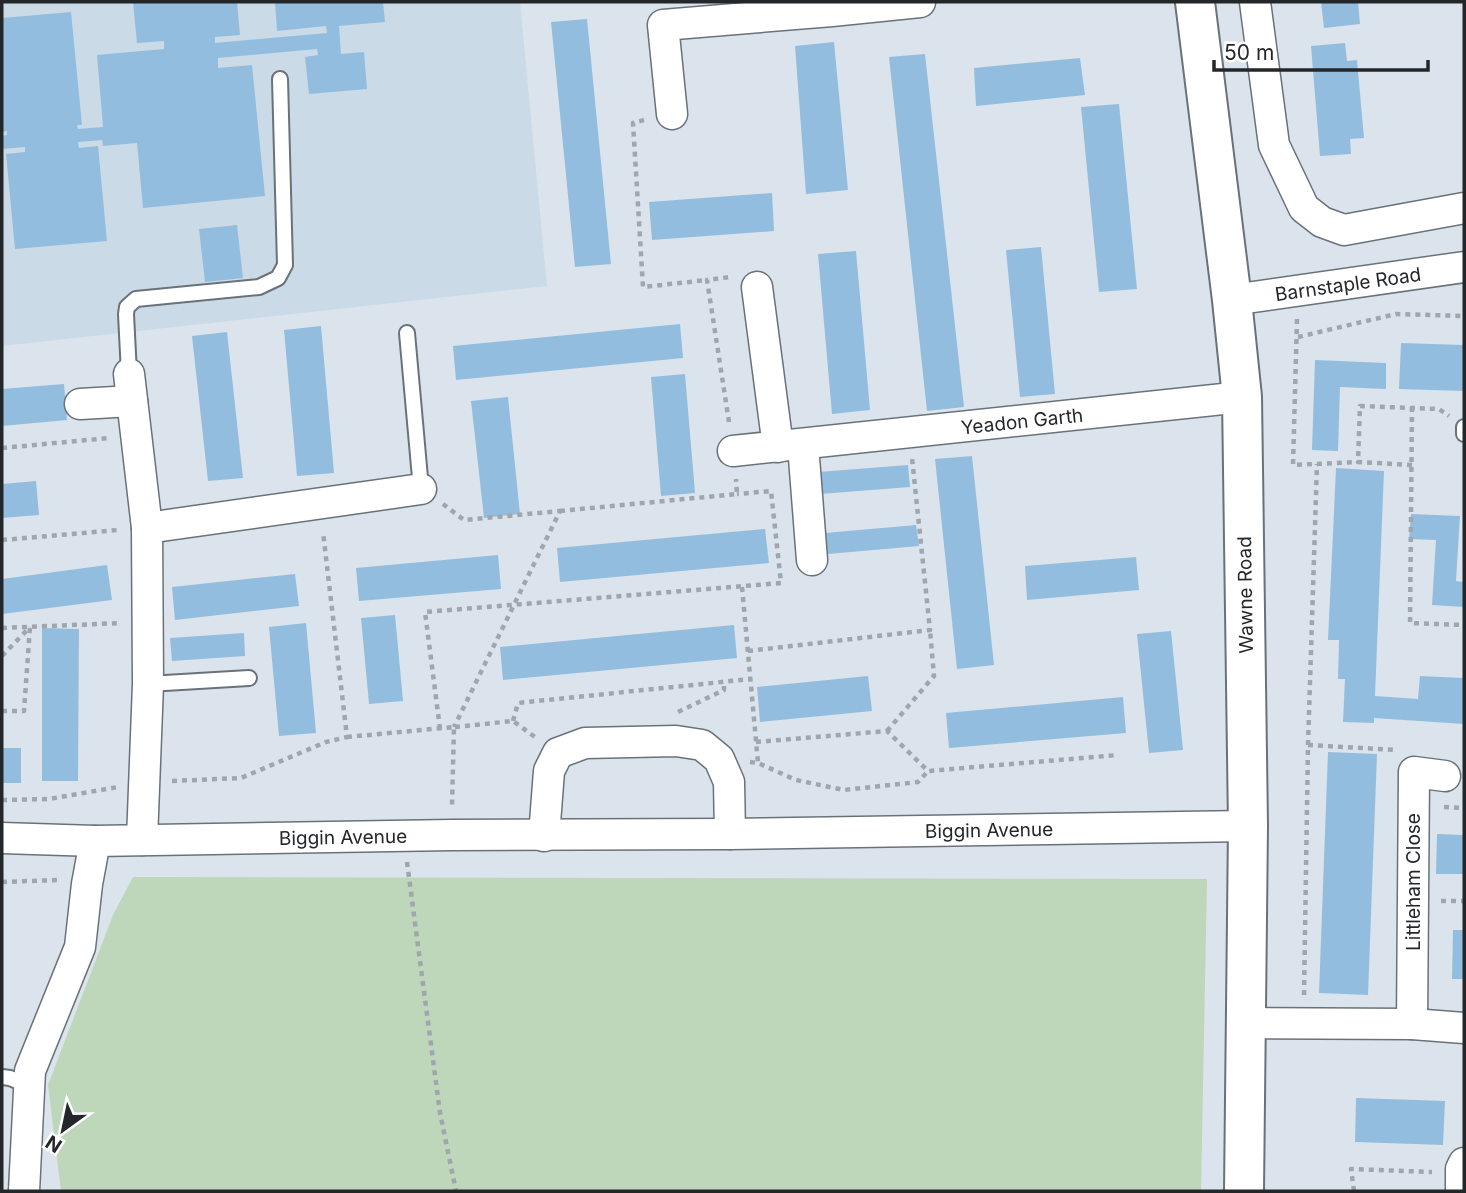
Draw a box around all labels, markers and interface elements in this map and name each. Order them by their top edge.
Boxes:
scale bar [1214,28,1428,72]
text: 50 m [1224,40,1274,65]
street label: Barnstaple Road [1274,263,1423,306]
street label: Yeadon Garth [960,404,1084,439]
street label: Wawne Road [1233,536,1258,654]
street label: Littleham Close [1402,813,1425,951]
street label: Biggin Avenue [925,818,1053,843]
street label: Biggin Avenue [279,825,407,850]
north arrow [28,1095,98,1165]
text: N [42,1130,66,1157]

